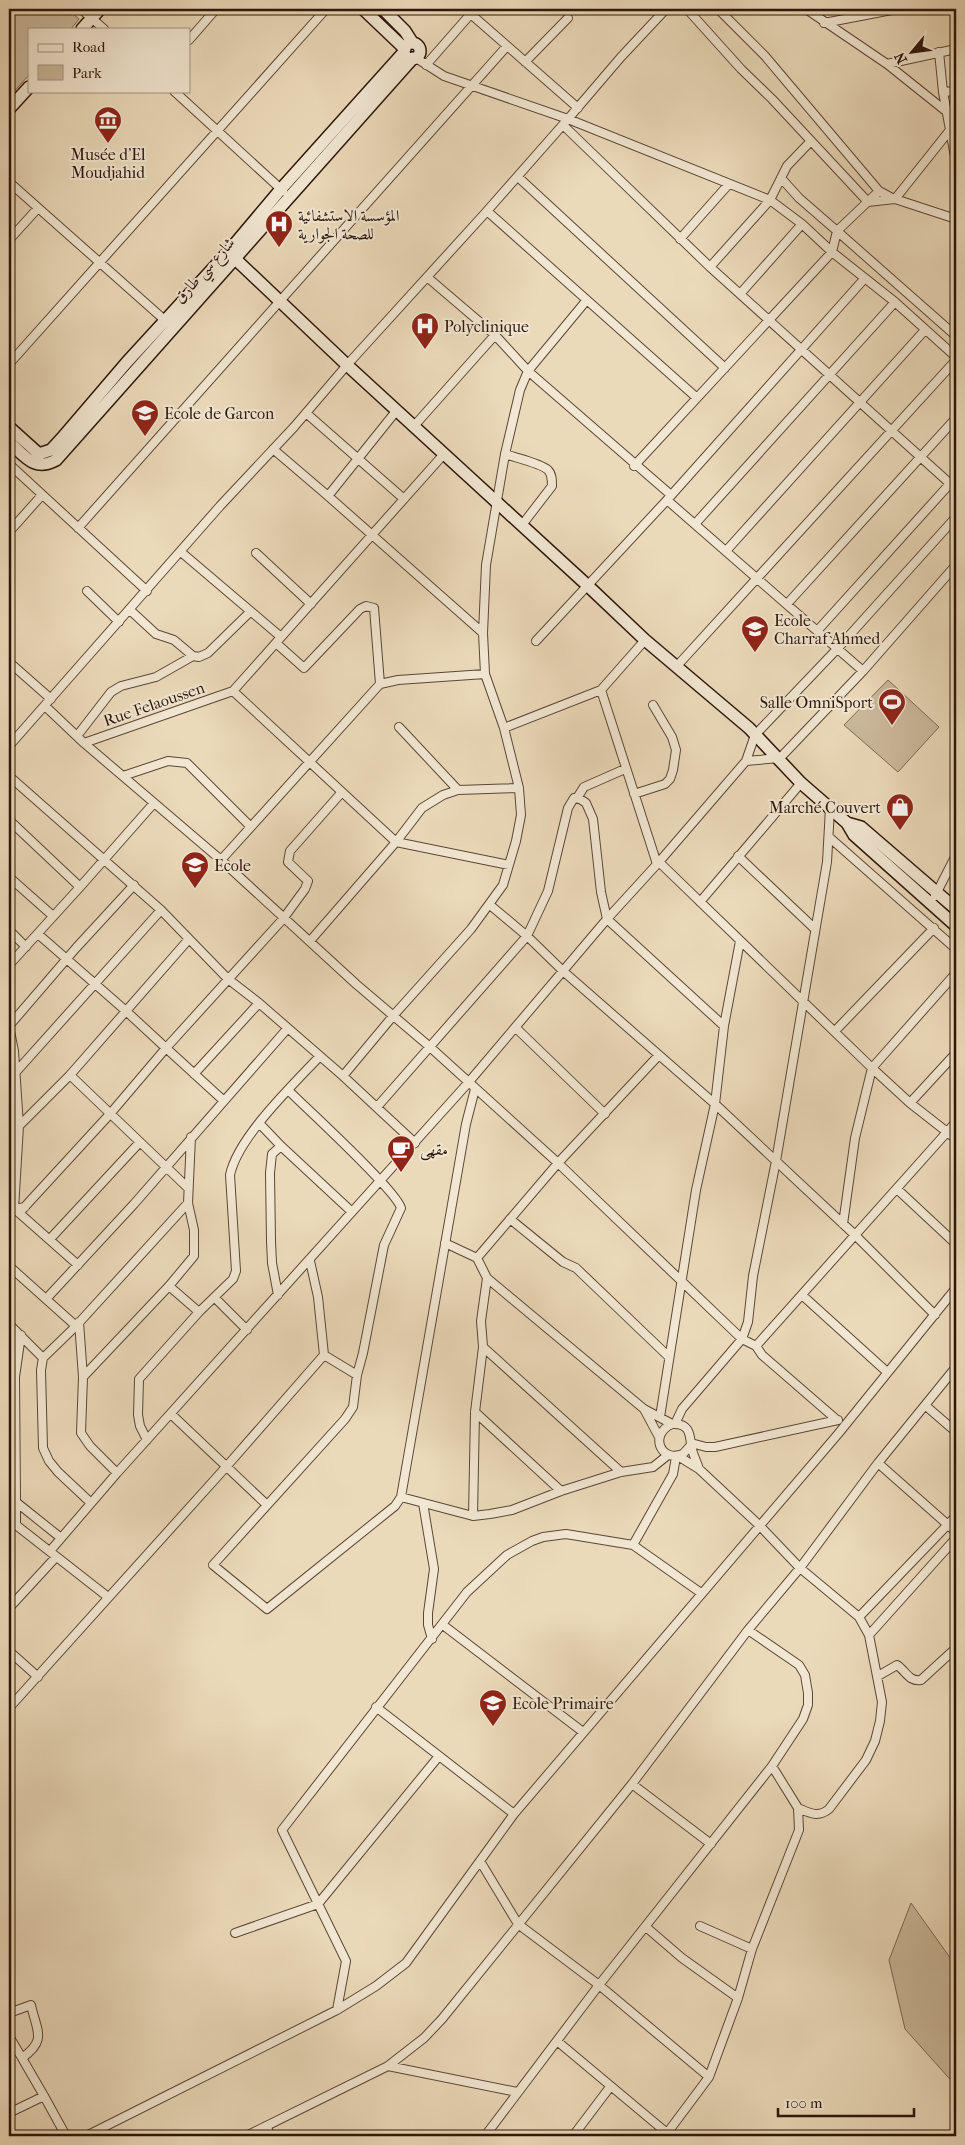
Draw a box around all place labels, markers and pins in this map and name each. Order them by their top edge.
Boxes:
museum icon: Musée d'El Moudjahid [93,105,123,144]
place label: Musée d'El Moudjahid [70,145,146,182]
place label: المؤسسة الاستشفائية للصحة الجوارية [298,206,399,244]
hospital icon: المؤسسة الاستشفائية للصحة الجوارية [264,209,294,248]
hospital icon: Polyclinique [410,311,440,350]
place label: Polyclinique [444,317,529,336]
school or university icon: Ecole de Garcon [130,398,160,437]
place label: Ecole de Garcon [164,404,275,423]
place label: Ecole Charraf Ahmed [774,611,880,648]
school or university icon: Ecole Charraf Ahmed [740,614,770,653]
sports icon: Salle OmniSport [877,687,907,726]
place label: Salle OmniSport [760,693,873,712]
shop icon: Marché Couvert [885,792,915,831]
place label: Marché Couvert [769,798,881,817]
school or university icon: Ecole [180,850,210,889]
place label: Ecole [214,856,251,875]
cafe icon: مقهى [386,1134,416,1173]
place label: مقهى [420,1140,448,1161]
school or university icon: Ecole Primaire [478,1688,508,1727]
place label: Ecole Primaire [512,1694,614,1713]

